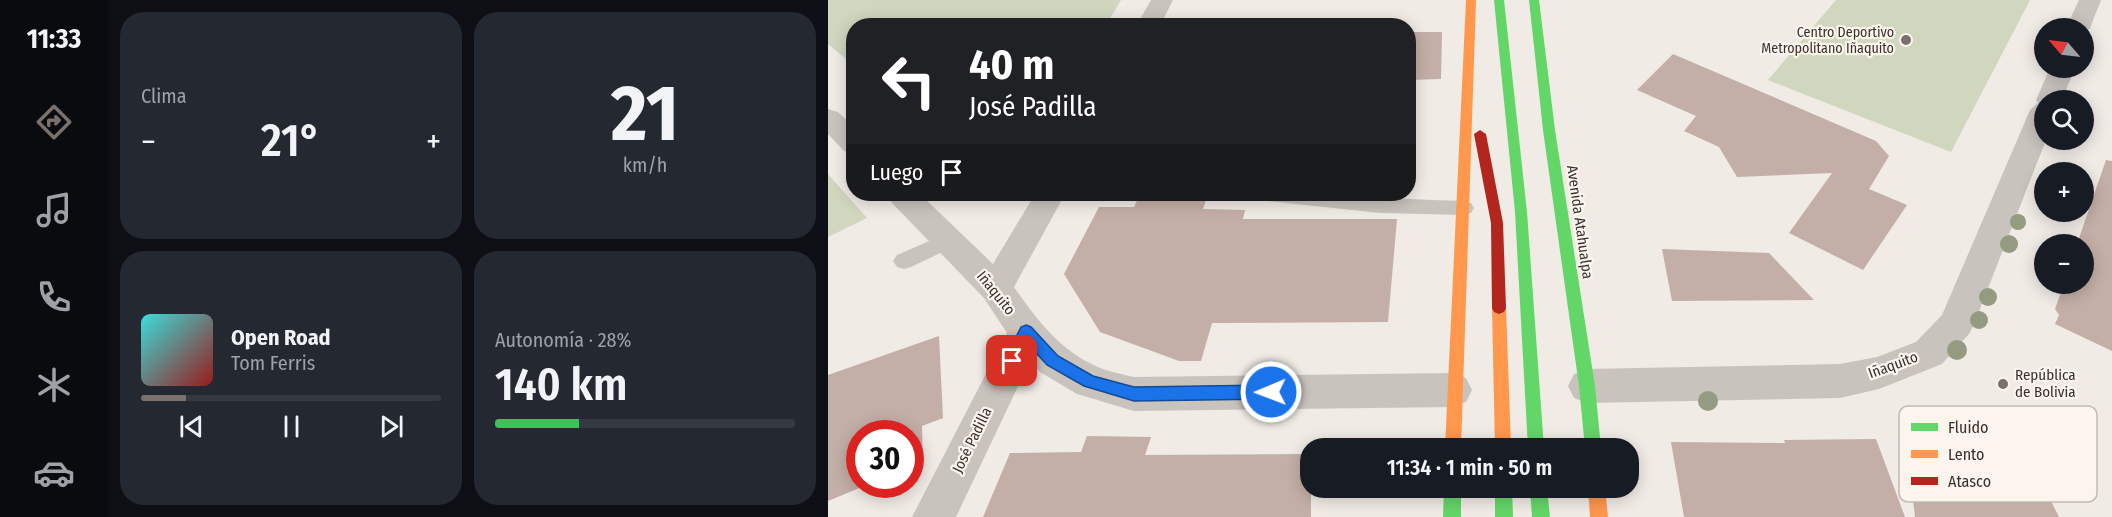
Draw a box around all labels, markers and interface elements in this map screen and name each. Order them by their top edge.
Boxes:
north arrow [2034,18,2094,78]
map controls [2034,18,2094,294]
text: 11:33 [27,23,81,55]
place label: Centro Deportivo Metropolitano Iñaquito [1761,24,1894,57]
marker: Centro Deportivo Metropolitano Iñaquito [1899,33,1913,47]
text: 40 m [969,40,1054,90]
icon: left [870,42,948,120]
text: 21 [611,67,679,161]
text: Clima [141,84,186,108]
button: search [2034,90,2094,150]
text: José Padilla [969,91,1096,123]
icon: directions [33,101,75,143]
text: 21° [261,114,321,168]
text: − [141,122,156,162]
text: + [426,122,441,162]
text: km/h [623,153,667,177]
icon: arrive [935,156,968,189]
text: Luego [870,159,923,186]
button: + [2034,162,2094,222]
street label: Avenida Atahualpa [1563,164,1597,280]
icon: music [33,189,75,231]
button: − [2034,234,2094,294]
street label: Iñaquito [973,267,1019,319]
icon: phone [33,276,75,318]
text: Open Road [231,324,331,351]
text: Autonomía · 28% [495,328,631,352]
pin [986,335,1037,386]
icon: arrive [995,344,1028,377]
street label: Iñaquito [1866,348,1920,382]
text: Tom Ferris [231,351,315,375]
text: 140 km [495,358,627,412]
position arrow [1239,360,1303,424]
icon: climate [33,364,75,406]
place label: República de Bolivia [2015,366,2076,401]
marker: República de Bolivia [1996,377,2010,391]
street label: José Padilla [948,404,996,476]
legend [1899,406,2097,502]
icon: previous [175,410,208,443]
icon: pause [275,410,308,443]
icon: next [375,410,408,443]
text: Fluido [1948,418,1988,437]
speed limit sign: 30 [846,420,924,498]
text: Lento [1948,445,1984,464]
icon: car [33,452,75,494]
text: 11:34 · 1 min · 50 m [1387,454,1552,481]
text: Atasco [1948,472,1991,491]

